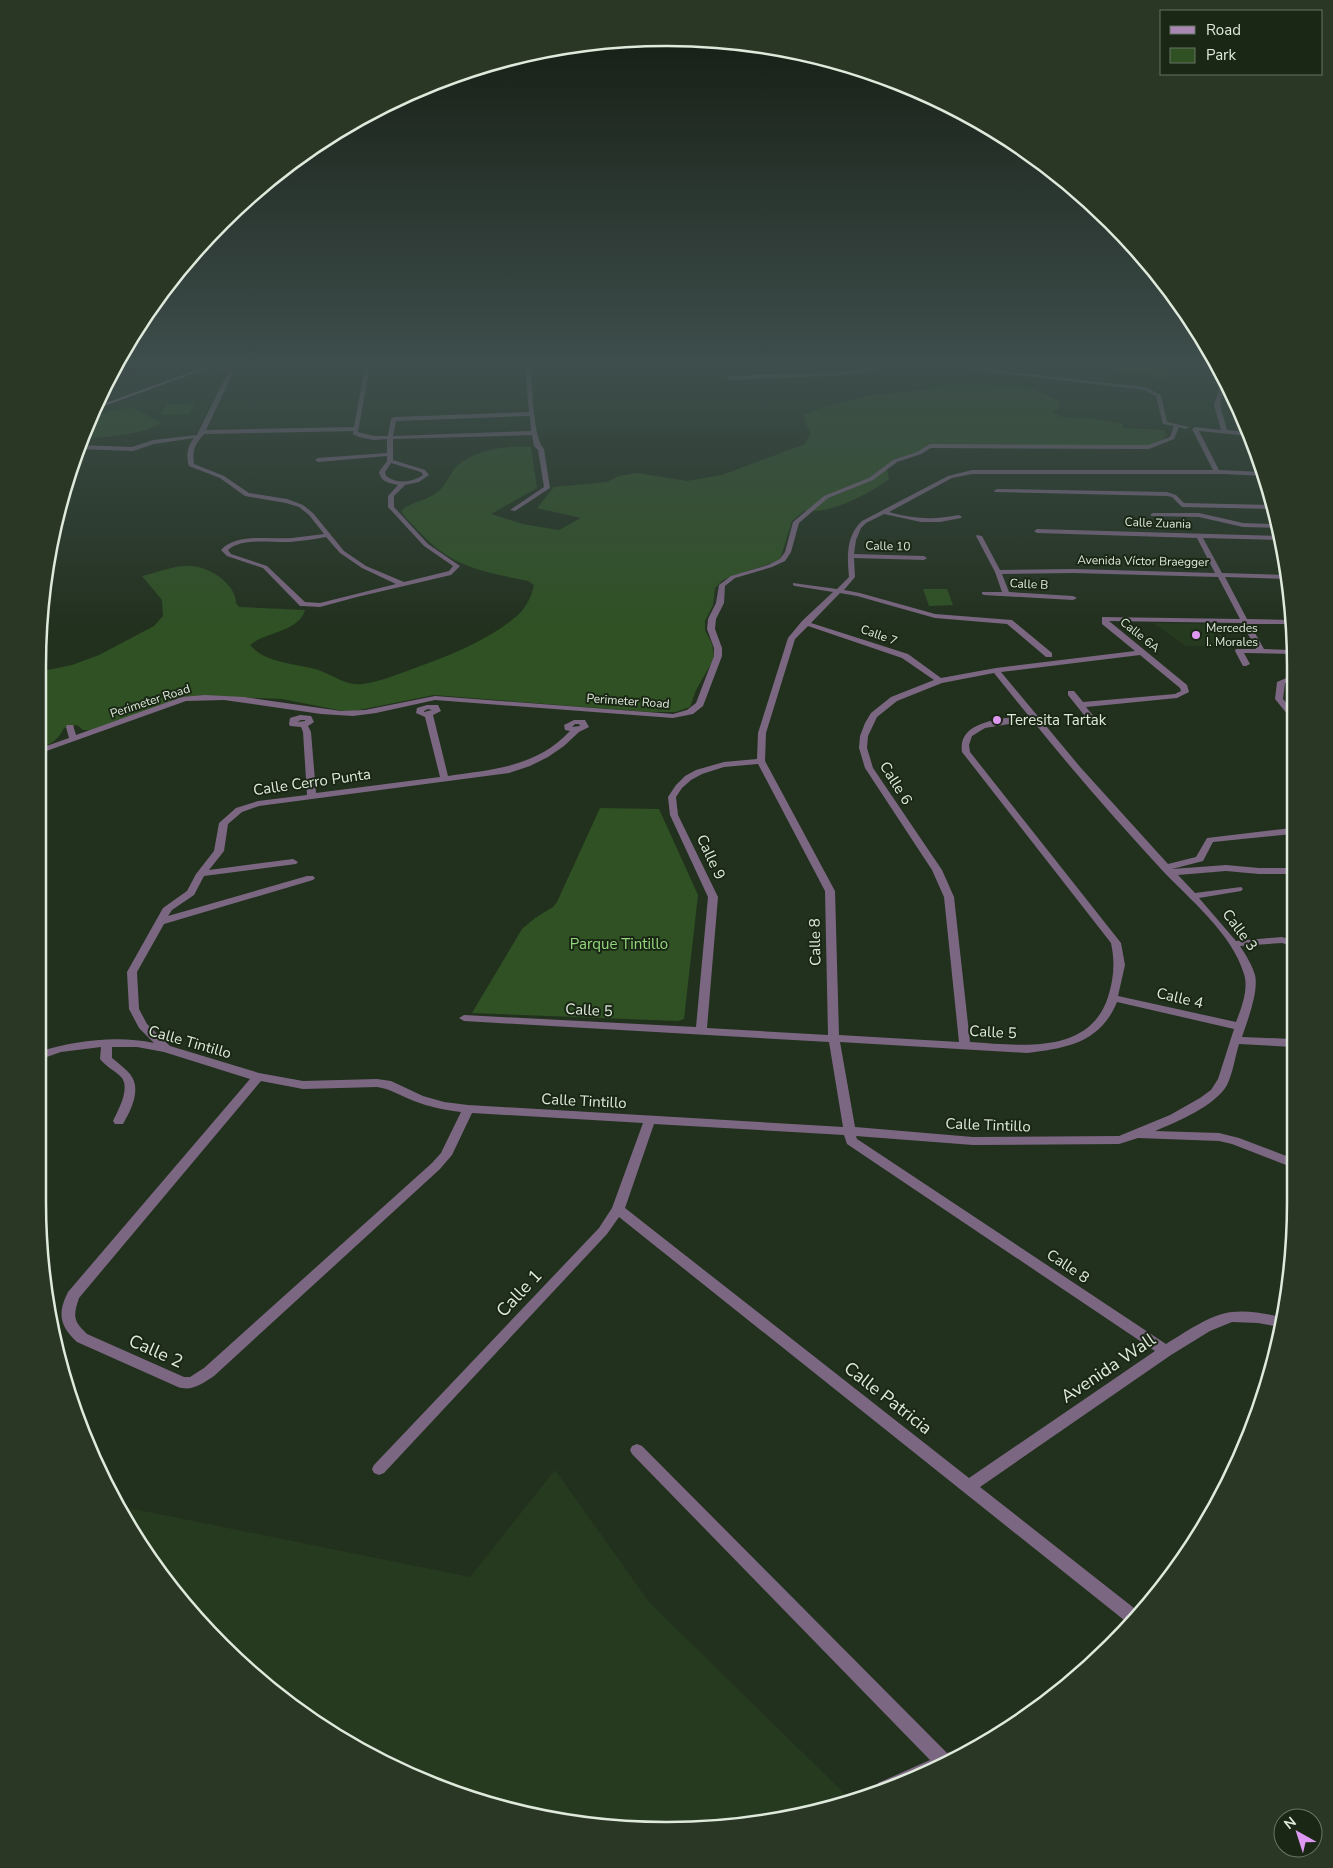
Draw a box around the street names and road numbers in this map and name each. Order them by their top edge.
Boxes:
street label: Calle Zuania [1124,514,1192,532]
street label: Calle 10 [865,538,911,554]
street label: Avenida Víctor Braegger [1077,552,1210,570]
street label: Calle B [1009,575,1049,593]
street label: Calle 6A [1117,614,1163,656]
street label: Calle 7 [858,621,900,649]
street label: Perimeter Road [108,681,192,721]
street label: Perimeter Road [586,690,670,712]
street label: Calle 6 [875,758,917,808]
street label: Calle Cerro Punta [252,764,372,800]
street label: Calle 9 [692,831,730,883]
street label: Calle 3 [1218,905,1262,955]
street label: Calle 8 [805,918,825,966]
street label: Calle 4 [1155,983,1205,1013]
street label: Calle 5 [565,999,613,1021]
street label: Calle Tintillo [146,1021,234,1063]
street label: Calle 5 [969,1021,1017,1043]
street label: Calle Tintillo [541,1089,627,1113]
street label: Calle Tintillo [945,1114,1031,1136]
street label: Calle 8 [1043,1244,1093,1288]
street label: Calle 1 [491,1264,547,1322]
street label: Avenida Wall [1056,1327,1161,1409]
street label: Calle 2 [125,1328,187,1374]
street label: Calle Patricia [839,1356,937,1440]

